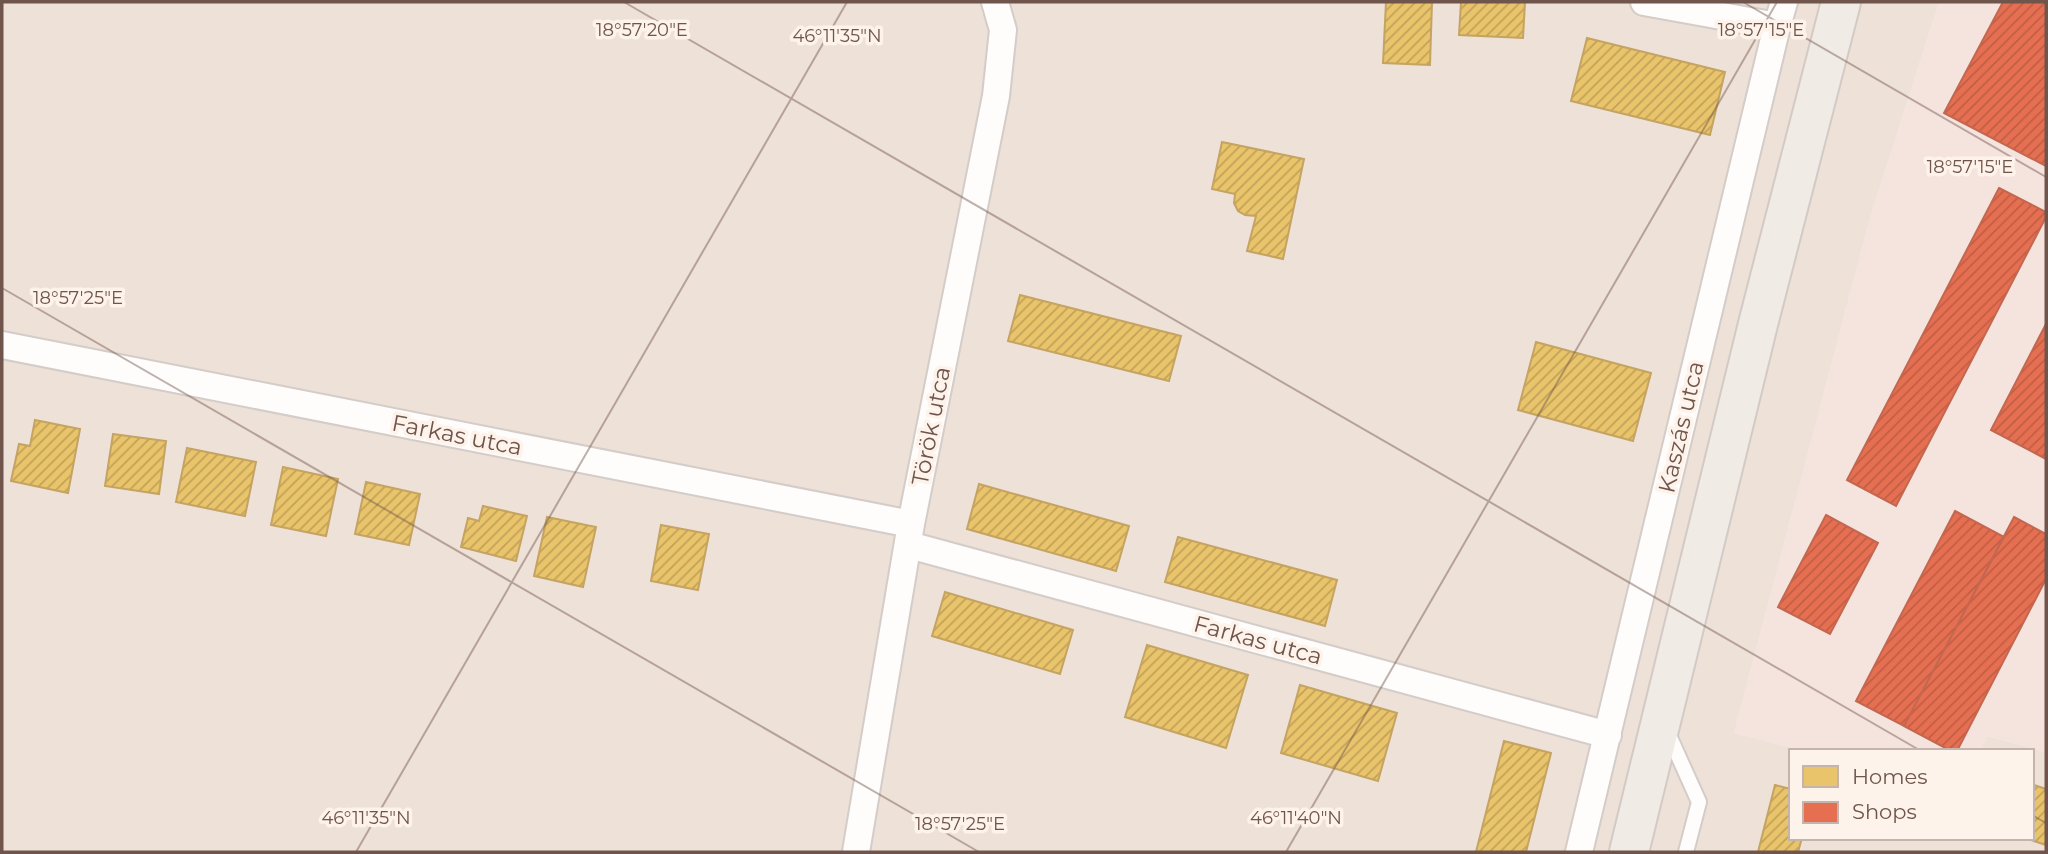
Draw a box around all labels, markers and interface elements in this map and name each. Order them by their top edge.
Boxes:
text: 18°57'20"E [596,19,688,41]
text: 18°57'15"E [1718,19,1804,41]
text: 46°11'35"N [792,25,882,47]
text: 18°57'15"E [1927,156,2013,178]
text: 18°57'25"E [33,287,123,309]
street label: Kaszás utca [1652,358,1710,496]
street label: Török utca [906,364,956,488]
street label: Farkas utca [390,409,524,461]
street label: Farkas utca [1191,609,1325,671]
legend [1789,749,2034,840]
text: Homes [1852,764,1927,789]
text: Shops [1852,799,1917,824]
text: 46°11'35"N [321,807,411,829]
text: 46°11'40"N [1250,807,1342,829]
text: 18°57'25"E [915,813,1005,835]

